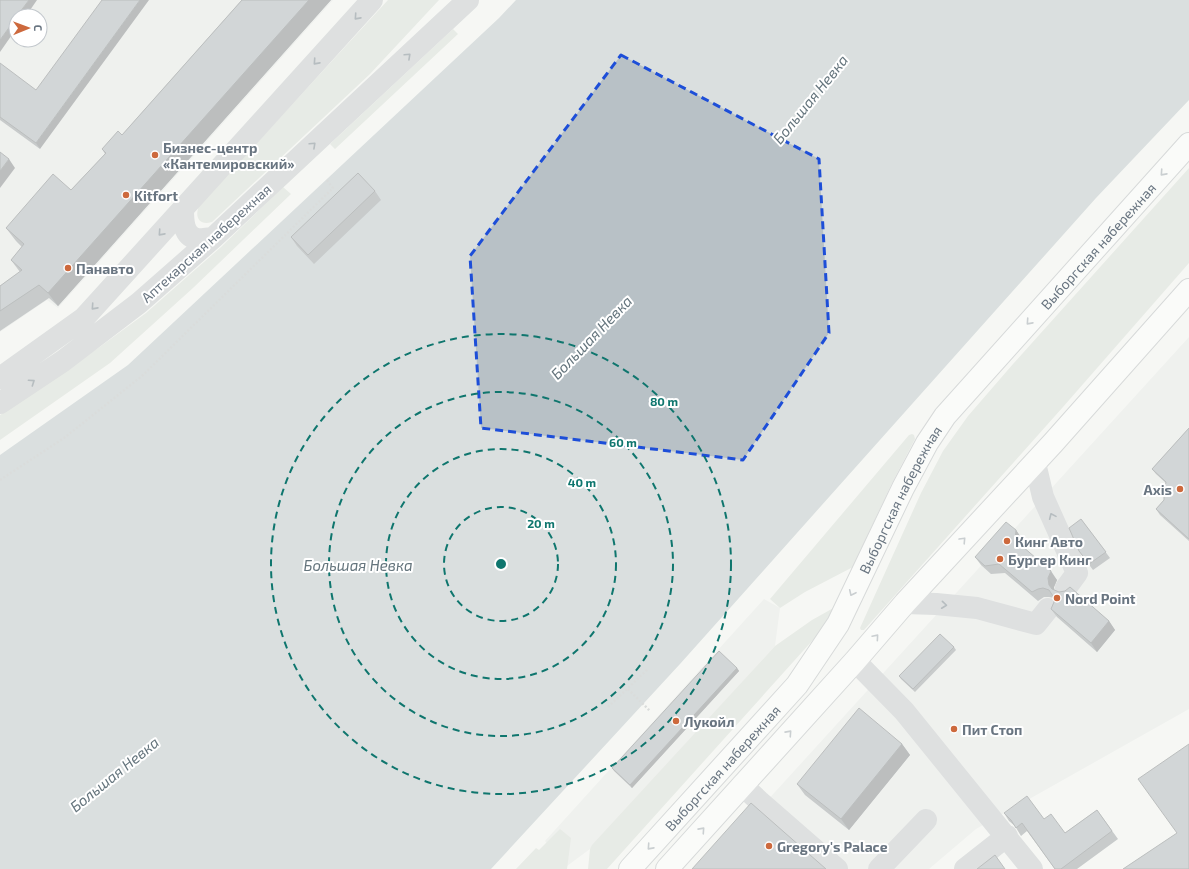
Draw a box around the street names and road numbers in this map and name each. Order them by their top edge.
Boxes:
street label: Выборгская набережная [1037,179,1159,312]
street label: Аптекарская набережная [138,180,274,306]
street label: Выборгская набережная [855,422,945,576]
street label: Выборгская набережная [661,701,783,834]

